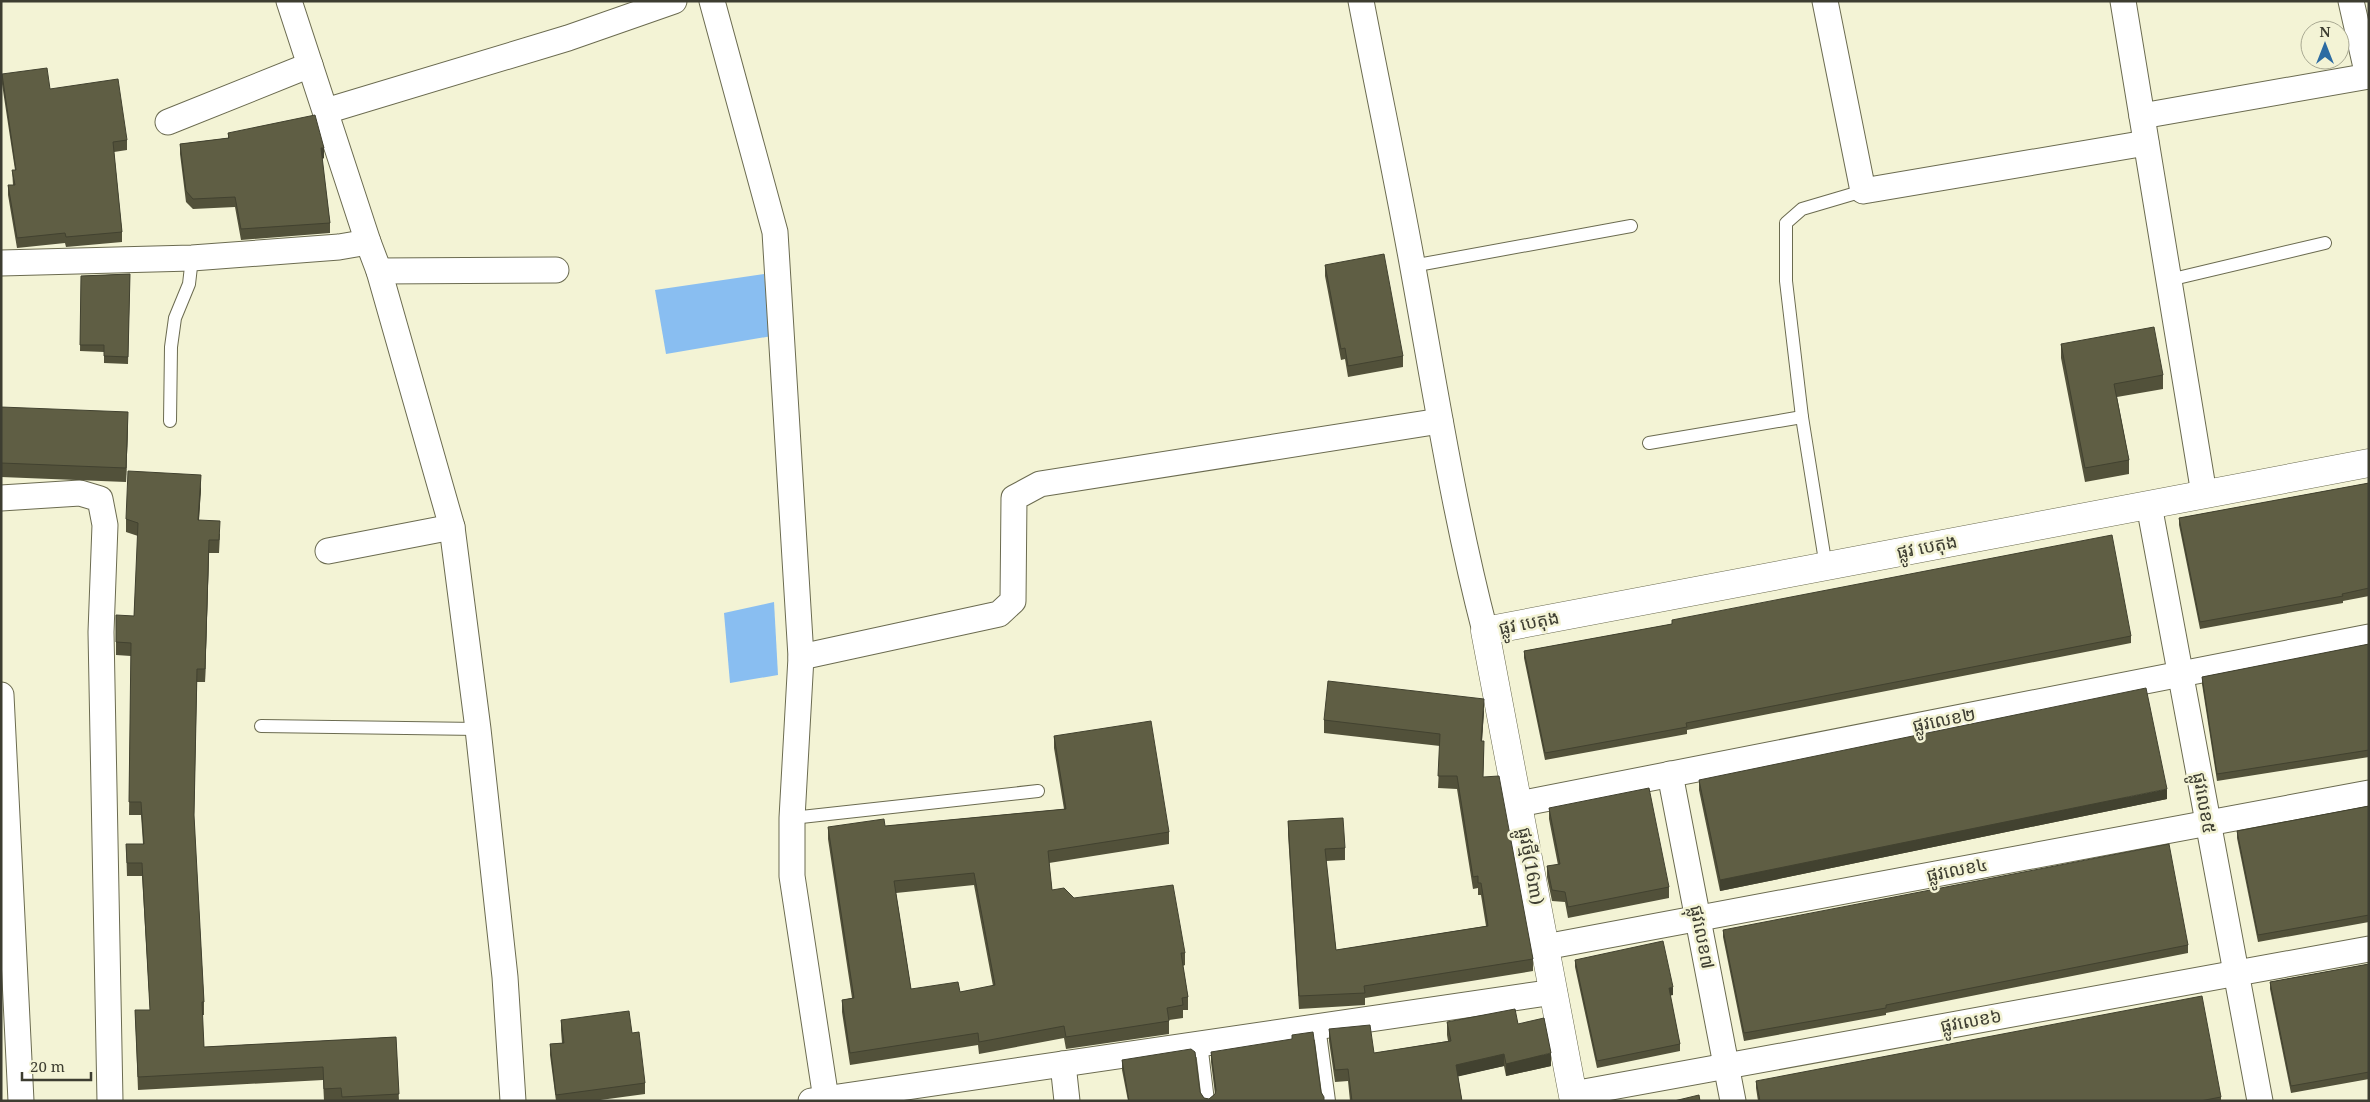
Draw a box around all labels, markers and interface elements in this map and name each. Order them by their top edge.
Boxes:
north arrow [2300,20,2350,70]
text: N [2319,22,2331,41]
street label: ផ្លូវ បេតុង [1894,528,1960,569]
street label: ផ្លូវ បេតុង [1496,604,1562,645]
street label: ផ្លូវលេខ២ [1910,701,1979,742]
street label: ផ្លូវលេខ៥ [2183,770,2222,836]
street label: ផ្លូវថ្មី(16m) [1508,825,1551,907]
street label: ផ្លូវលេខ៤ [1924,851,1991,892]
street label: ផ្លុវលេខ៧ [1679,903,1721,972]
street label: ផ្លូវលេខ៦ [1938,1003,2004,1042]
scale bar [22,1050,91,1082]
text: 20 m [30,1056,65,1076]

